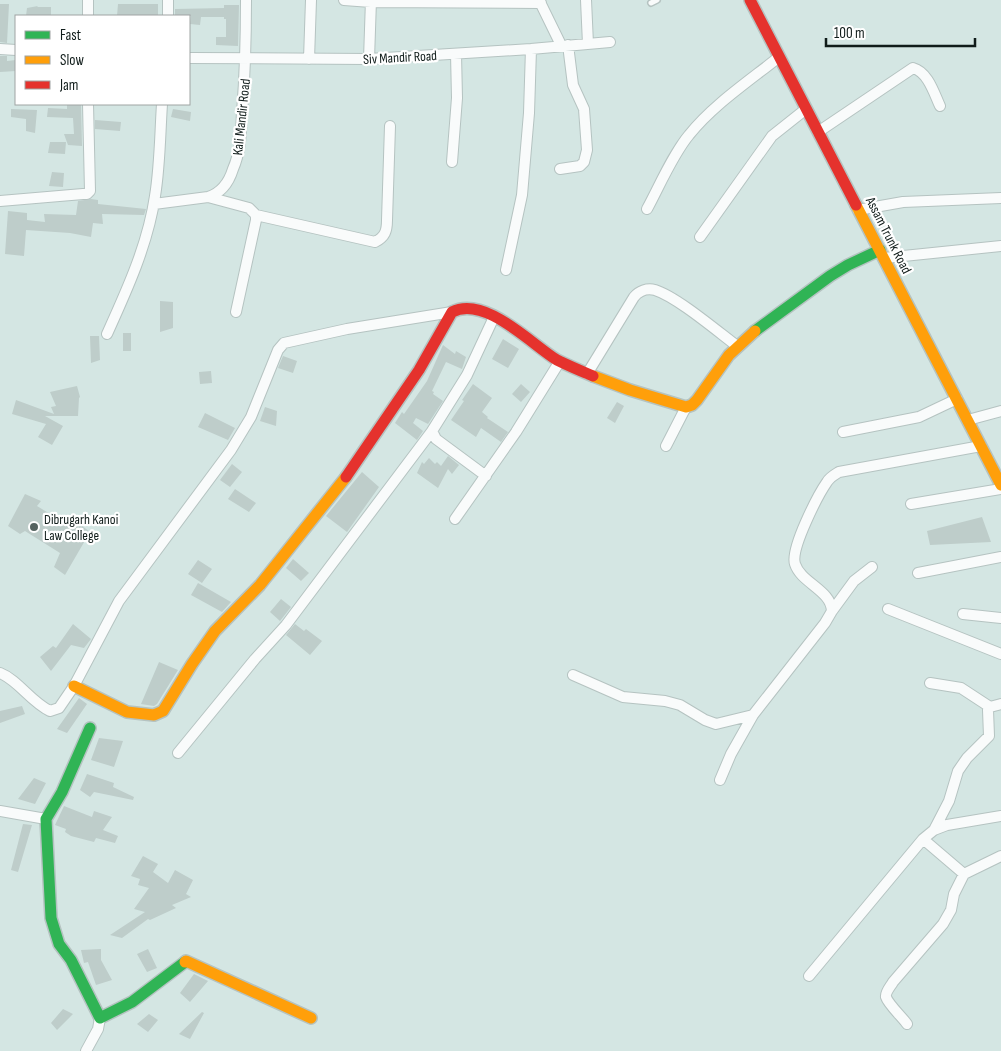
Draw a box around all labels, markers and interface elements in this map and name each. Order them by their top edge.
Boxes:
legend [15,15,190,105]
scale bar [826,15,975,47]
text: 100 m [834,24,865,43]
text: Fast [60,26,82,45]
street label: Siv Mandir Road [363,47,438,68]
text: Slow [60,51,84,70]
text: Jam [59,76,78,95]
street label: Kali Mandir Road [229,78,254,156]
street label: Assam Trunk Road [861,193,915,277]
place label: Dibrugarh Kanoi Law College [44,511,118,544]
marker: Dibrugarh Kanoi Law College [28,521,40,533]

